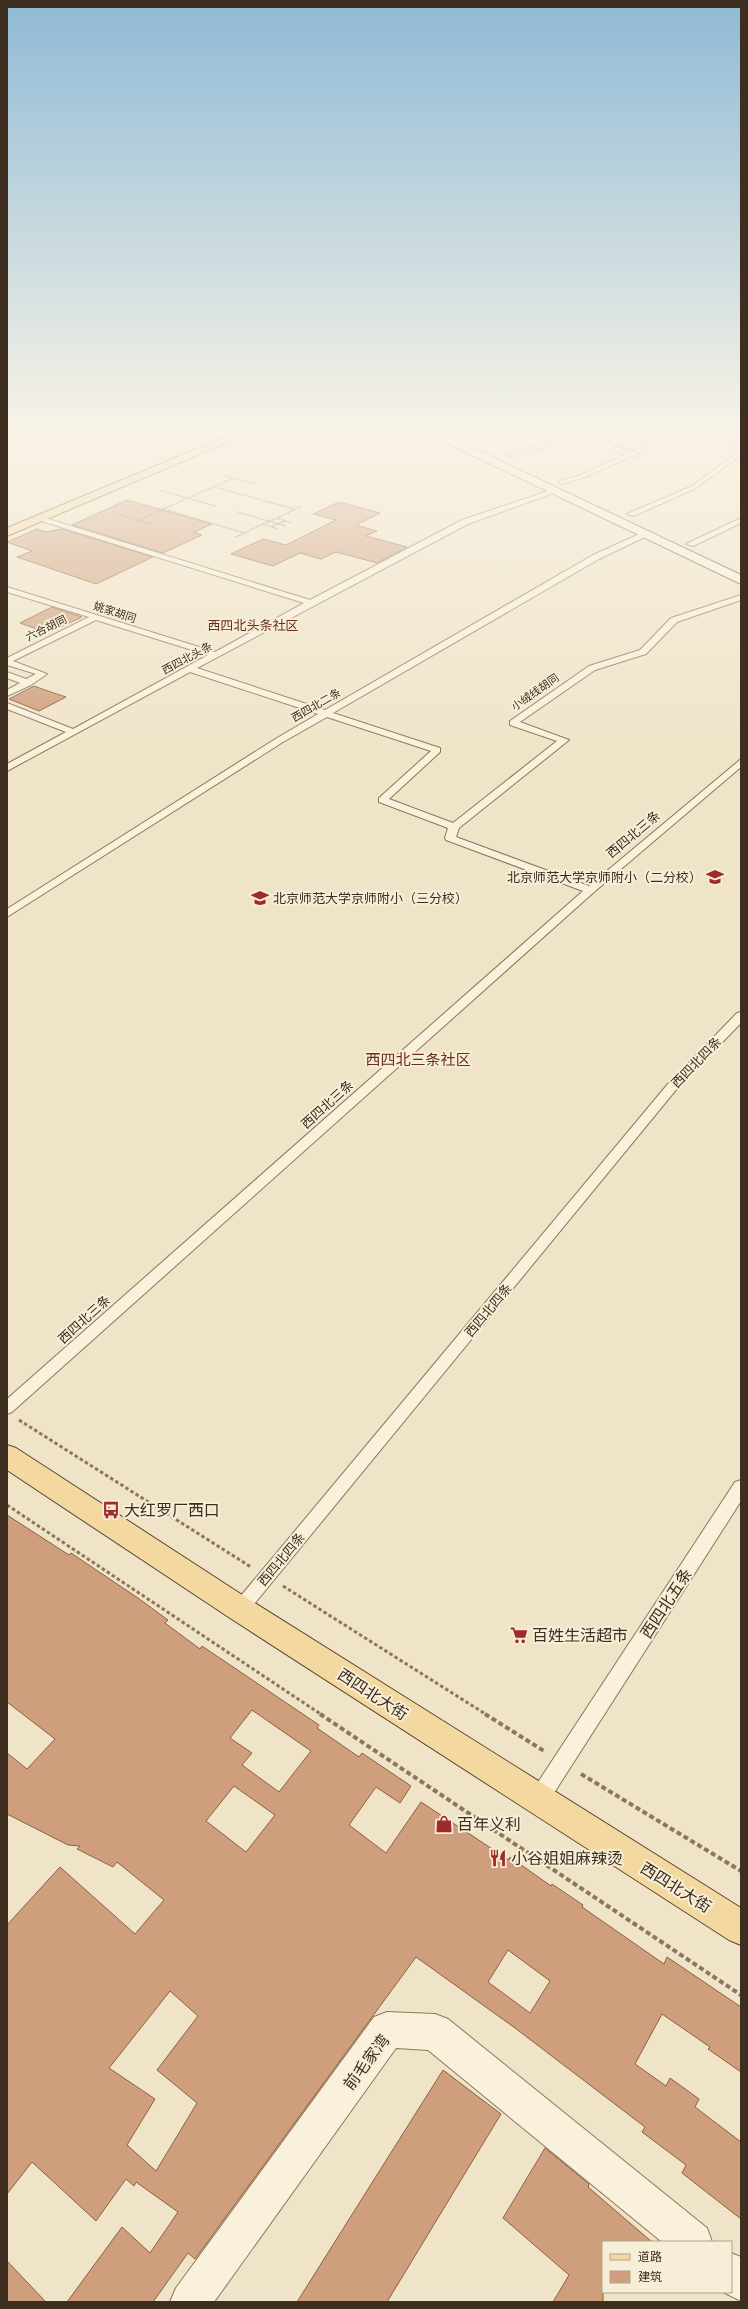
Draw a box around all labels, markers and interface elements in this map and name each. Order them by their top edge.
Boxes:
street label: 姚家胡同 [92,599,138,625]
street label: 六合胡同 [23,612,69,644]
district label: 西四北头条社区 [207,617,299,634]
street label: 西四北头条 [159,639,215,677]
street label: 小绒线胡同 [508,670,562,714]
street label: 西四北二条 [289,685,343,725]
street label: 西四北三条 [603,807,664,862]
school or university icon: 北京师范大学京师附小（二分校） [705,867,725,887]
place label: 北京师范大学京师附小（二分校） [507,869,702,886]
school or university icon: 北京师范大学京师附小（三分校） [250,888,270,908]
place label: 北京师范大学京师附小（三分校） [273,890,468,907]
street label: 西四北四条 [668,1033,725,1092]
district label: 西四北三条社区 [365,1050,471,1069]
street label: 西四北三条 [297,1076,357,1132]
street label: 西四北四条 [461,1280,516,1341]
street label: 西四北三条 [54,1291,114,1347]
bus stop icon: 大红罗厂西口 [101,1500,121,1520]
place label: 大红罗厂西口 [124,1500,220,1520]
street label: 西四北四条 [254,1529,309,1590]
street label: 西四北五条 [636,1564,696,1642]
supermarket icon: 百姓生活超市 [509,1625,529,1645]
place label: 百姓生活超市 [532,1625,628,1645]
street label: 西四北大街 [334,1664,412,1724]
shop icon: 百年义利 [434,1814,454,1834]
place label: 百年义利 [457,1814,521,1834]
restaurant icon: 小谷姐姐麻辣烫 [488,1848,508,1868]
place label: 小谷姐姐麻辣烫 [511,1848,623,1868]
street label: 西四北大街 [637,1857,715,1917]
street label: 前毛家湾 [339,2030,393,2094]
legend [602,2241,732,2293]
text: 道路 [638,2249,662,2264]
text: 建筑 [638,2269,662,2284]

